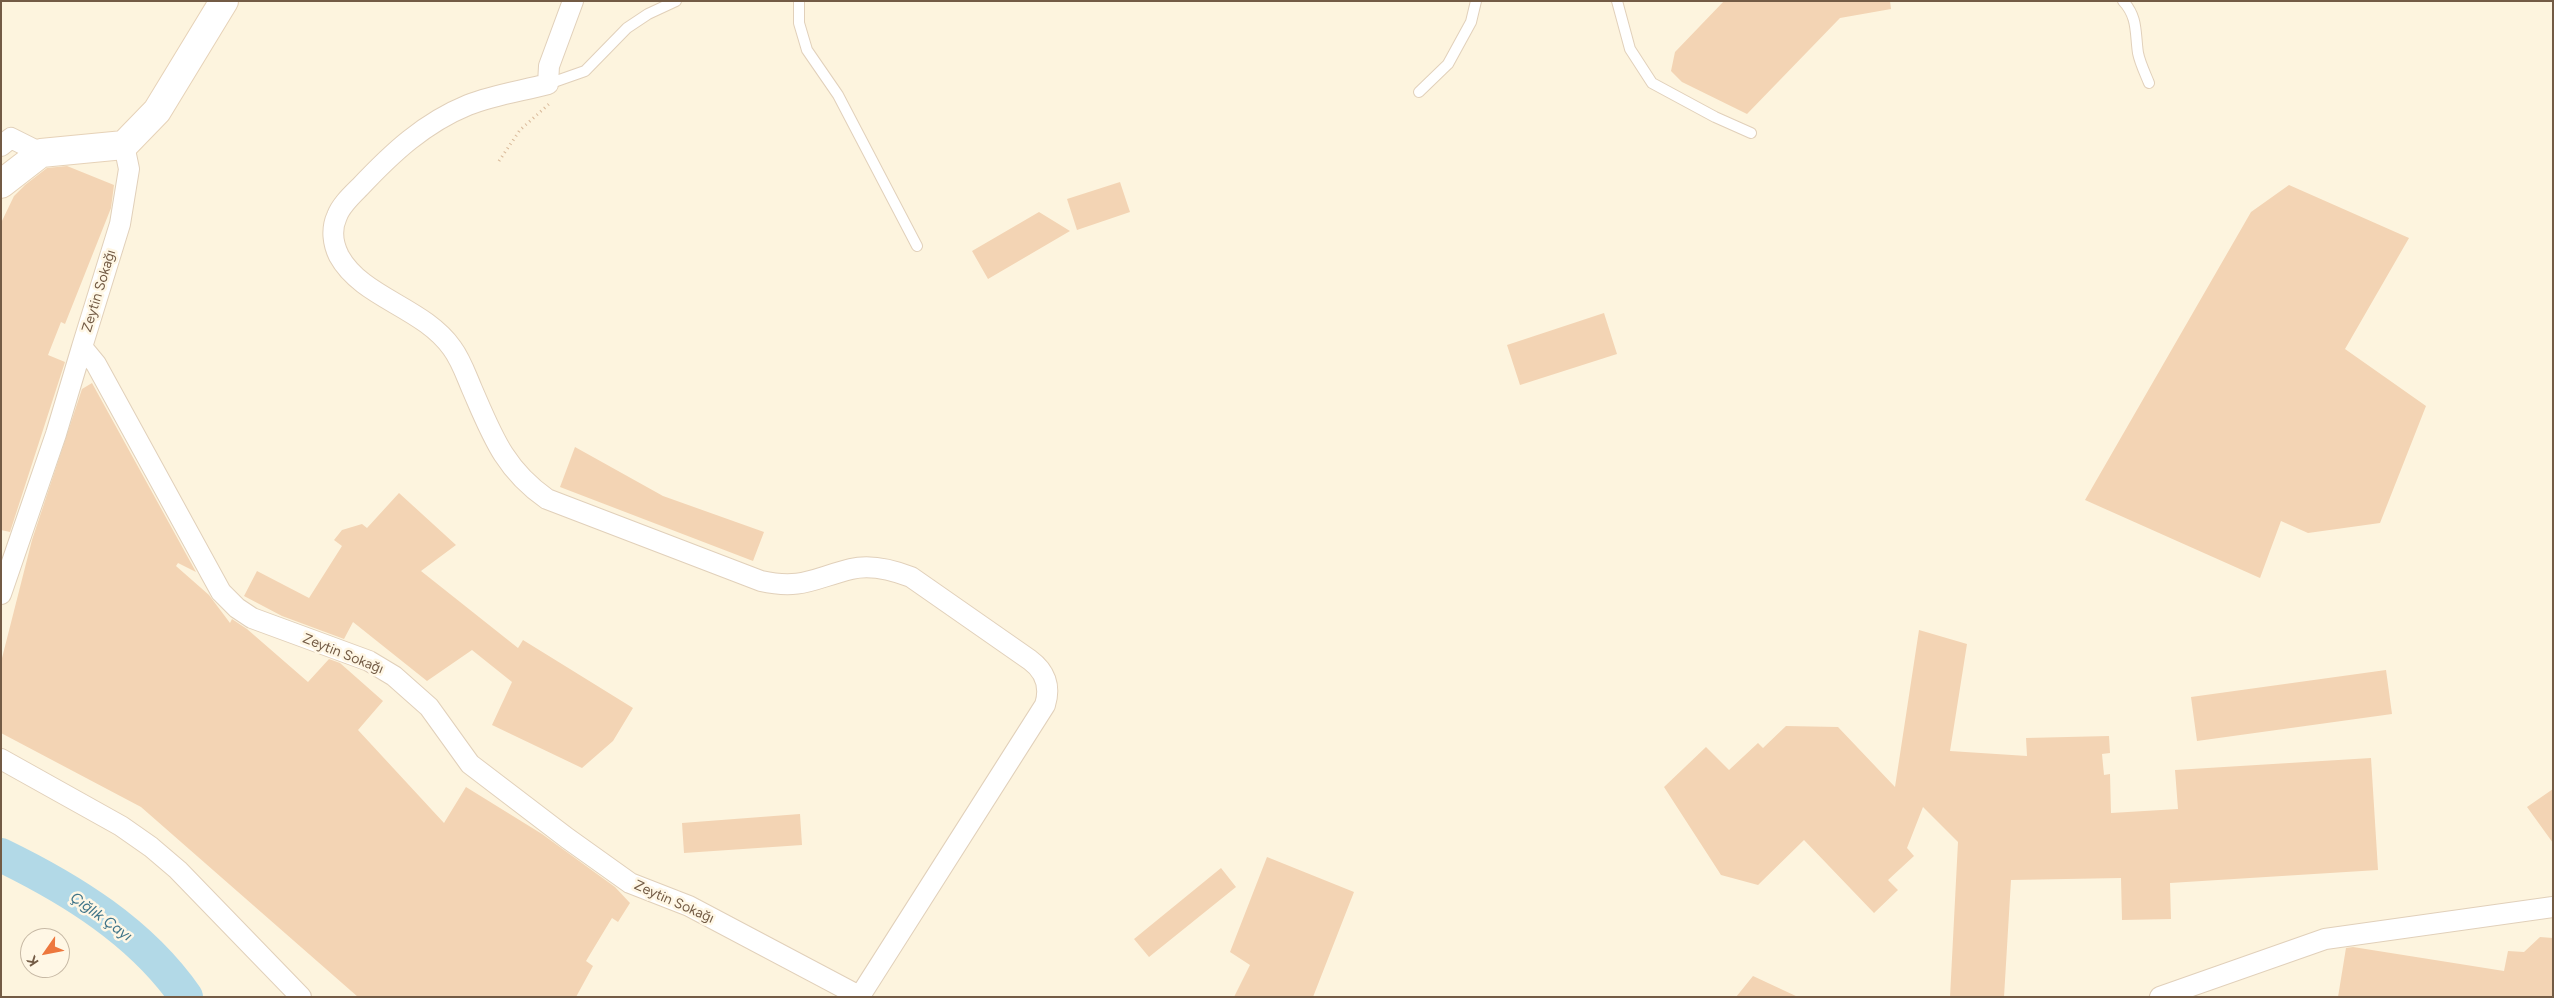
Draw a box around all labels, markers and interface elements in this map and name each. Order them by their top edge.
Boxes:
street label: Zeytin Sokağı [78,248,120,334]
street label: Zeytin Sokağı [300,630,386,678]
street label: Zeytin Sokağı [631,877,717,927]
water label: Çığlık Çayı [67,889,135,945]
north arrow [20,928,70,978]
text: K [23,952,43,969]

